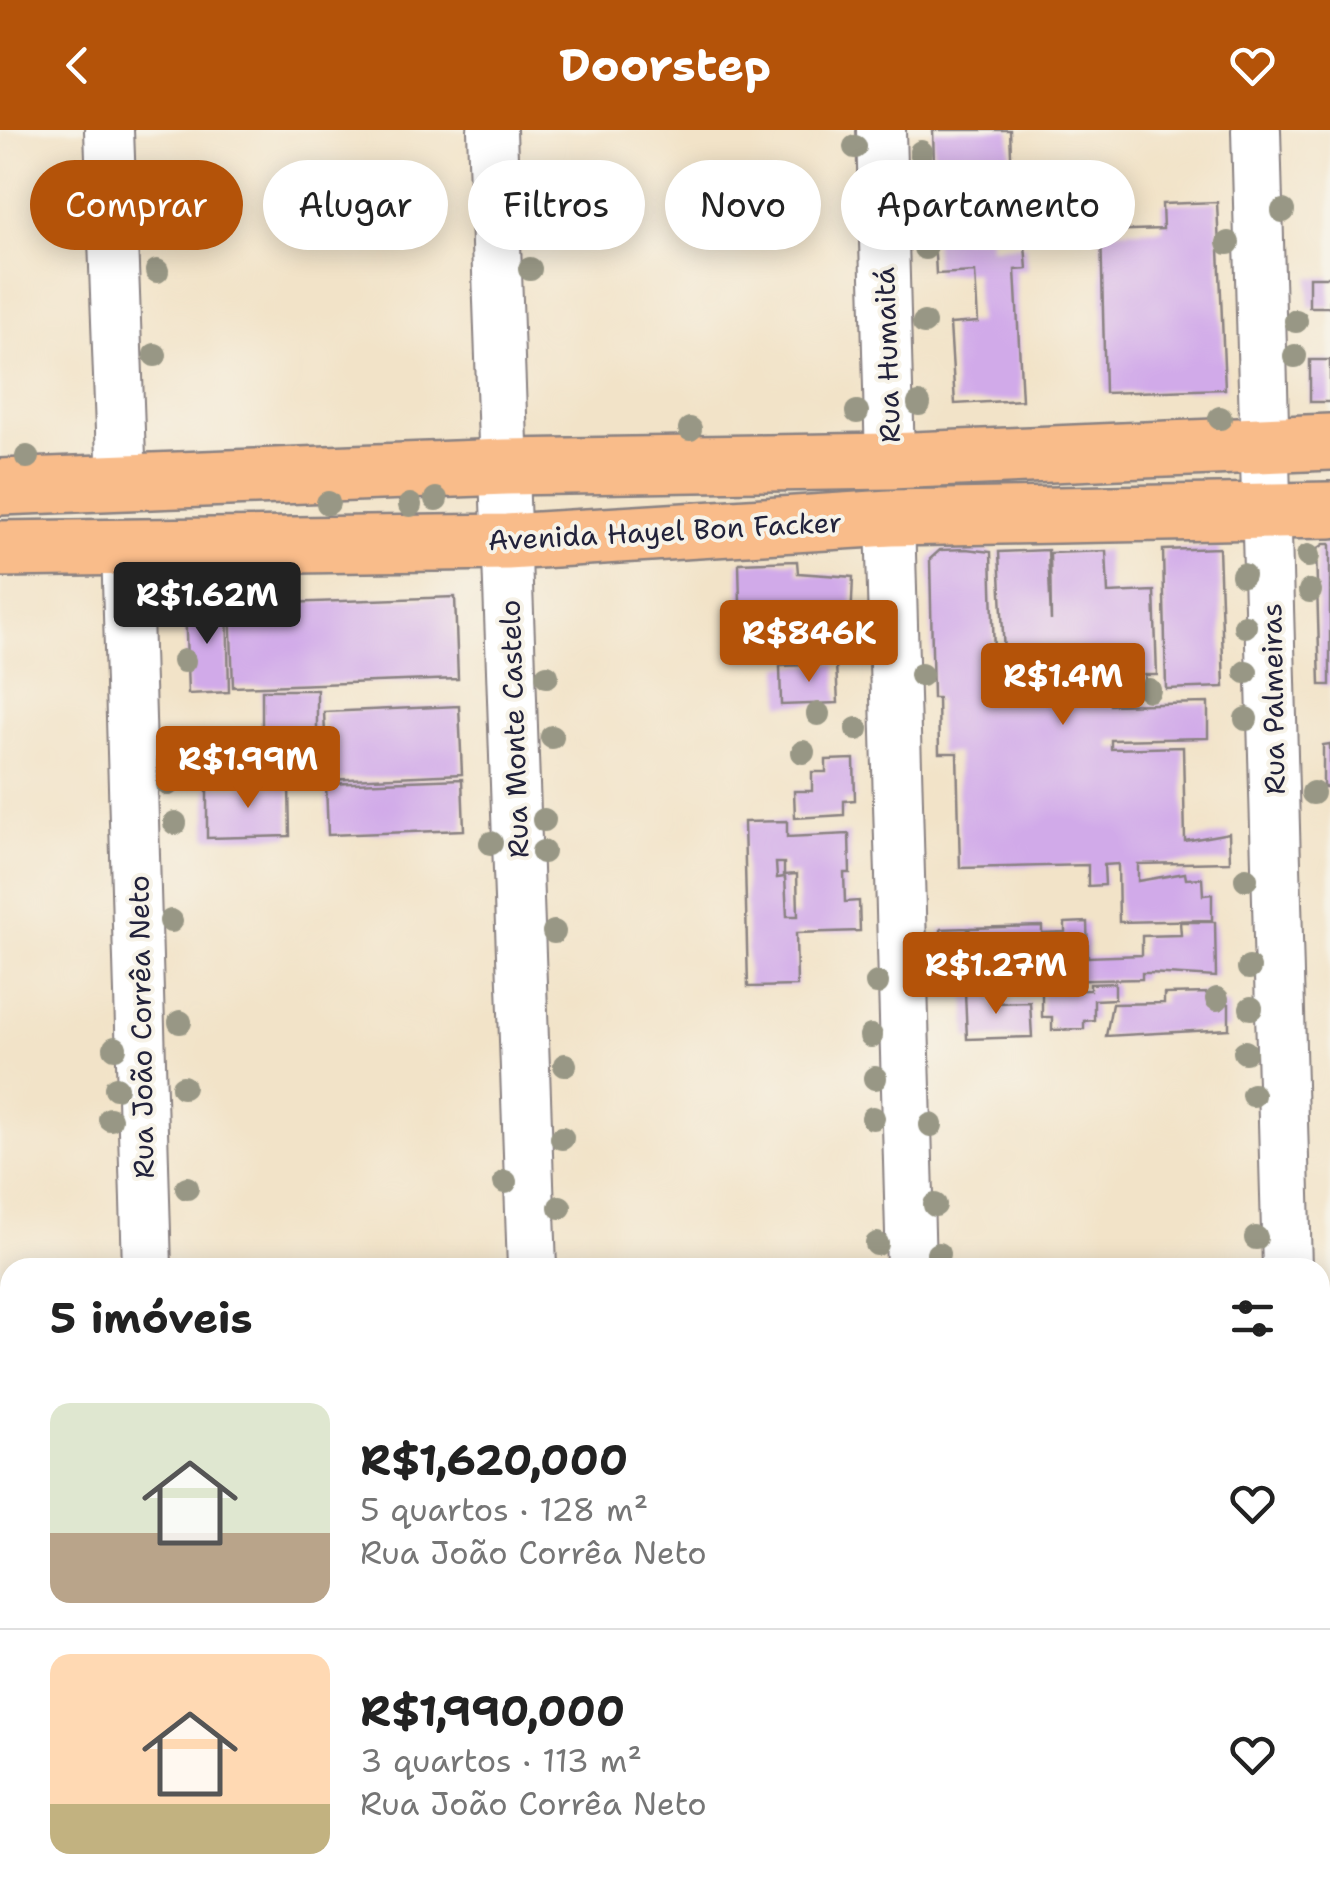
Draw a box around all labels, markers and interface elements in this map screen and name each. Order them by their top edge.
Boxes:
text: Doorstep [559,35,771,95]
icon: back [50,38,105,93]
icon: heart [1225,38,1280,93]
chip: Comprar [30,160,243,250]
chip: Alugar [263,160,448,250]
chip: Filtros [468,160,645,250]
chip: Novo [665,160,821,250]
chip: Apartamento [841,160,1135,250]
street label: Rua Humaitá [865,266,909,444]
street label: Avenida Hayel Bon Facker [487,503,843,559]
pin: R$1.62M [115,562,299,647]
text: R$1.62M [136,573,278,616]
street label: Rua Monte Castelo [491,599,537,859]
pin: R$846K [728,600,890,685]
street label: Rua Palmeiras [1252,603,1294,795]
text: R$846K [742,611,876,654]
pin: R$1.4M [982,643,1144,728]
text: R$1.4M [1003,654,1123,697]
pin: R$1.99M [156,726,340,811]
text: R$1.99M [178,737,318,780]
street label: Rua João Corrêa Neto [119,875,163,1179]
pin: R$1.27M [904,932,1088,1017]
text: R$1.27M [925,943,1067,986]
text: 5 imóveis [50,1290,253,1346]
icon: filters [1225,1291,1280,1346]
text: R$1,620,000 [360,1432,628,1488]
icon: home [130,1443,250,1563]
icon: heart [1225,1476,1280,1531]
text: 5 quartos · 128 m² [360,1488,648,1531]
text: Rua João Corrêa Neto [360,1531,707,1574]
text: R$1,990,000 [360,1683,625,1739]
icon: home [130,1694,250,1814]
icon: heart [1225,1727,1280,1782]
text: 3 quartos · 113 m² [360,1739,642,1782]
text: Rua João Corrêa Neto [360,1782,707,1825]

